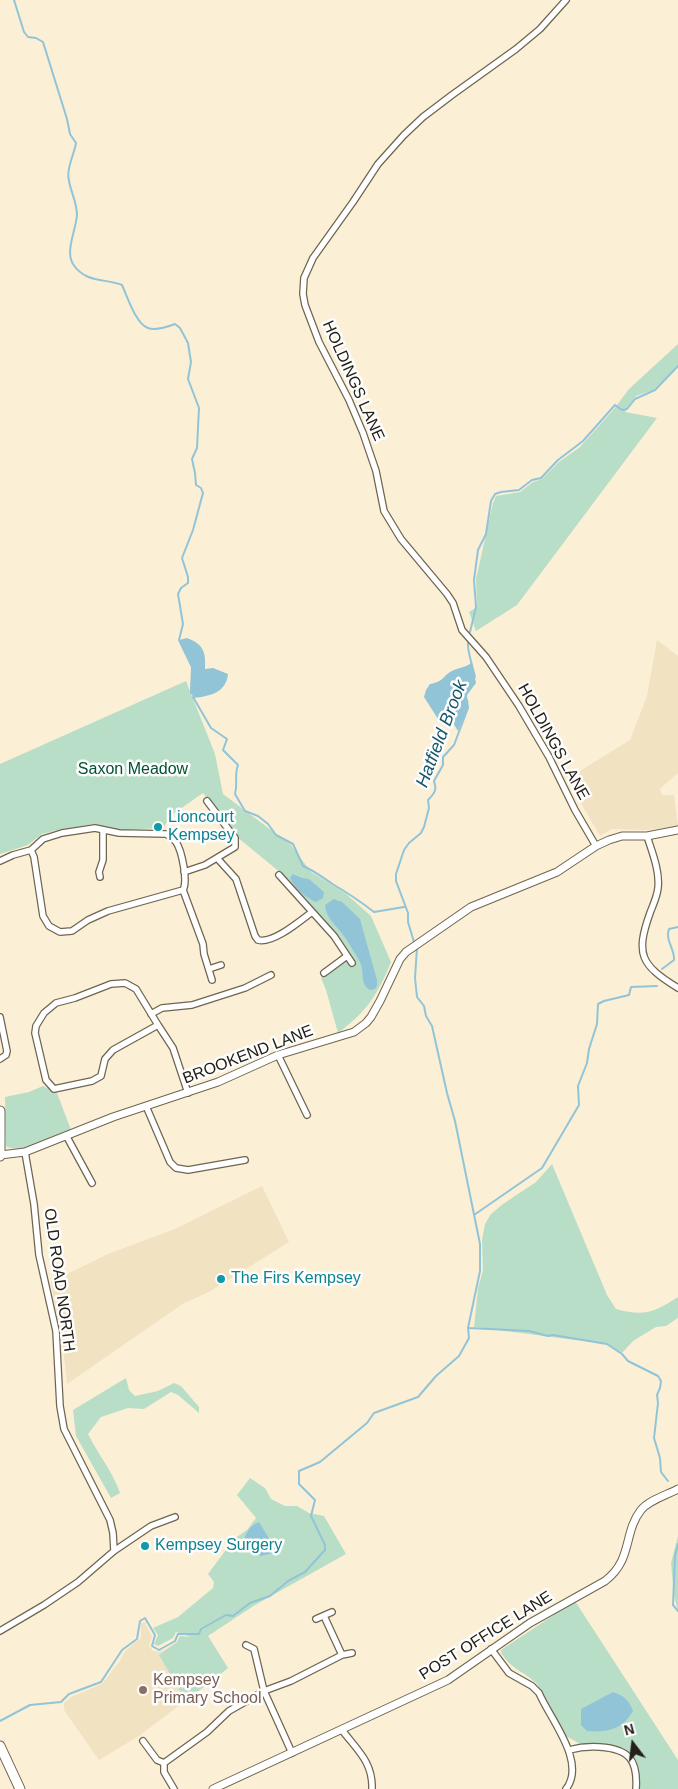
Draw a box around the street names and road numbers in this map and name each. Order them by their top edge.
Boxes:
street label: HOLDINGS LANE [318,318,388,444]
street label: HOLDINGS LANE [513,681,593,803]
street label: BROOKEND LANE [180,1021,316,1089]
street label: OLD ROAD NORTH [39,1207,79,1353]
street label: POST OFFICE LANE [416,1587,556,1685]

